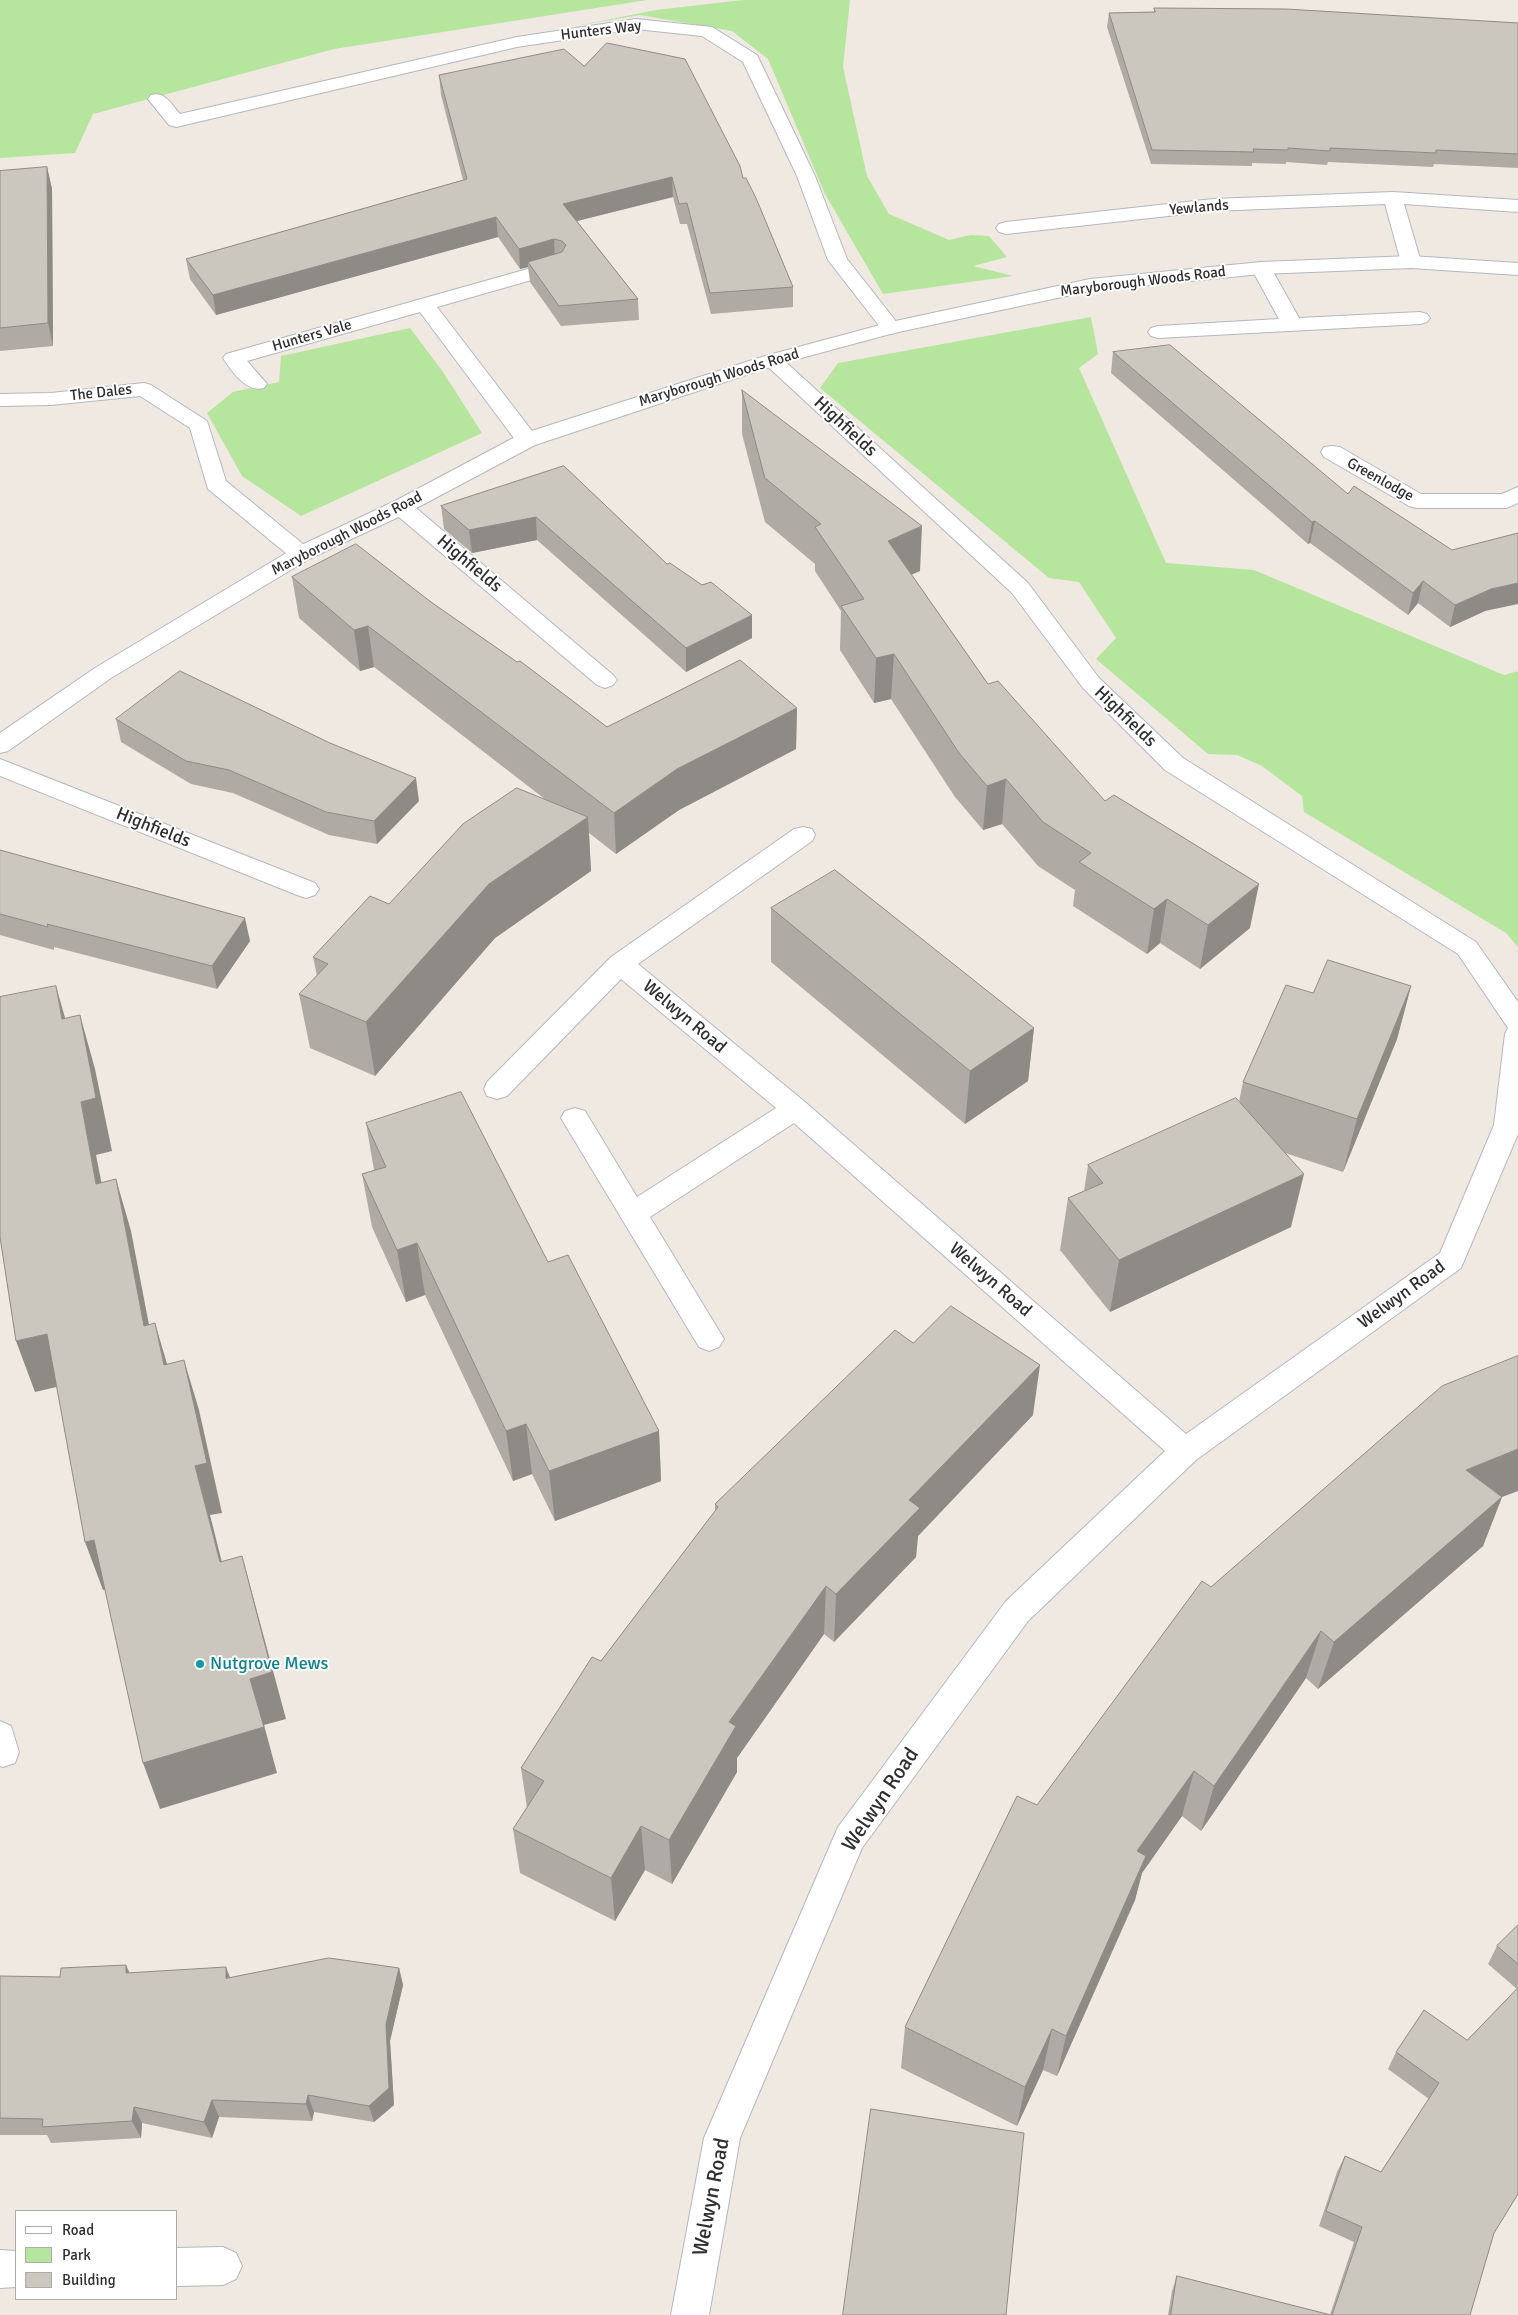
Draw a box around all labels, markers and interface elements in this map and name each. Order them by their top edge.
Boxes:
street label: Hunters Way [560,17,642,45]
street label: Yewlands [1169,196,1229,220]
street label: Maryborough Woods Road [1059,263,1227,301]
street label: Hunters Vale [270,316,354,356]
street label: Maryborough Woods Road [637,345,801,411]
street label: The Dales [69,381,133,405]
street label: Highfields [809,392,881,462]
street label: Greenlodge [1343,454,1417,506]
street label: Maryborough Woods Road [269,488,425,580]
street label: Highfields [432,531,506,597]
street label: Highfields [1089,682,1161,752]
street label: Highfields [113,803,193,853]
street label: Welwyn Road [638,976,730,1058]
street label: Welwyn Road [944,1238,1036,1322]
street label: Welwyn Road [1354,1256,1450,1334]
place label: Nutgrove Mews [210,1653,328,1675]
marker: Nutgrove Mews [194,1658,206,1670]
street label: Welwyn Road [837,1743,925,1857]
street label: Welwyn Road [688,2136,736,2258]
legend [15,2210,178,2300]
text: Road [62,2221,94,2239]
text: Park [62,2246,91,2264]
text: Building [62,2271,116,2289]

